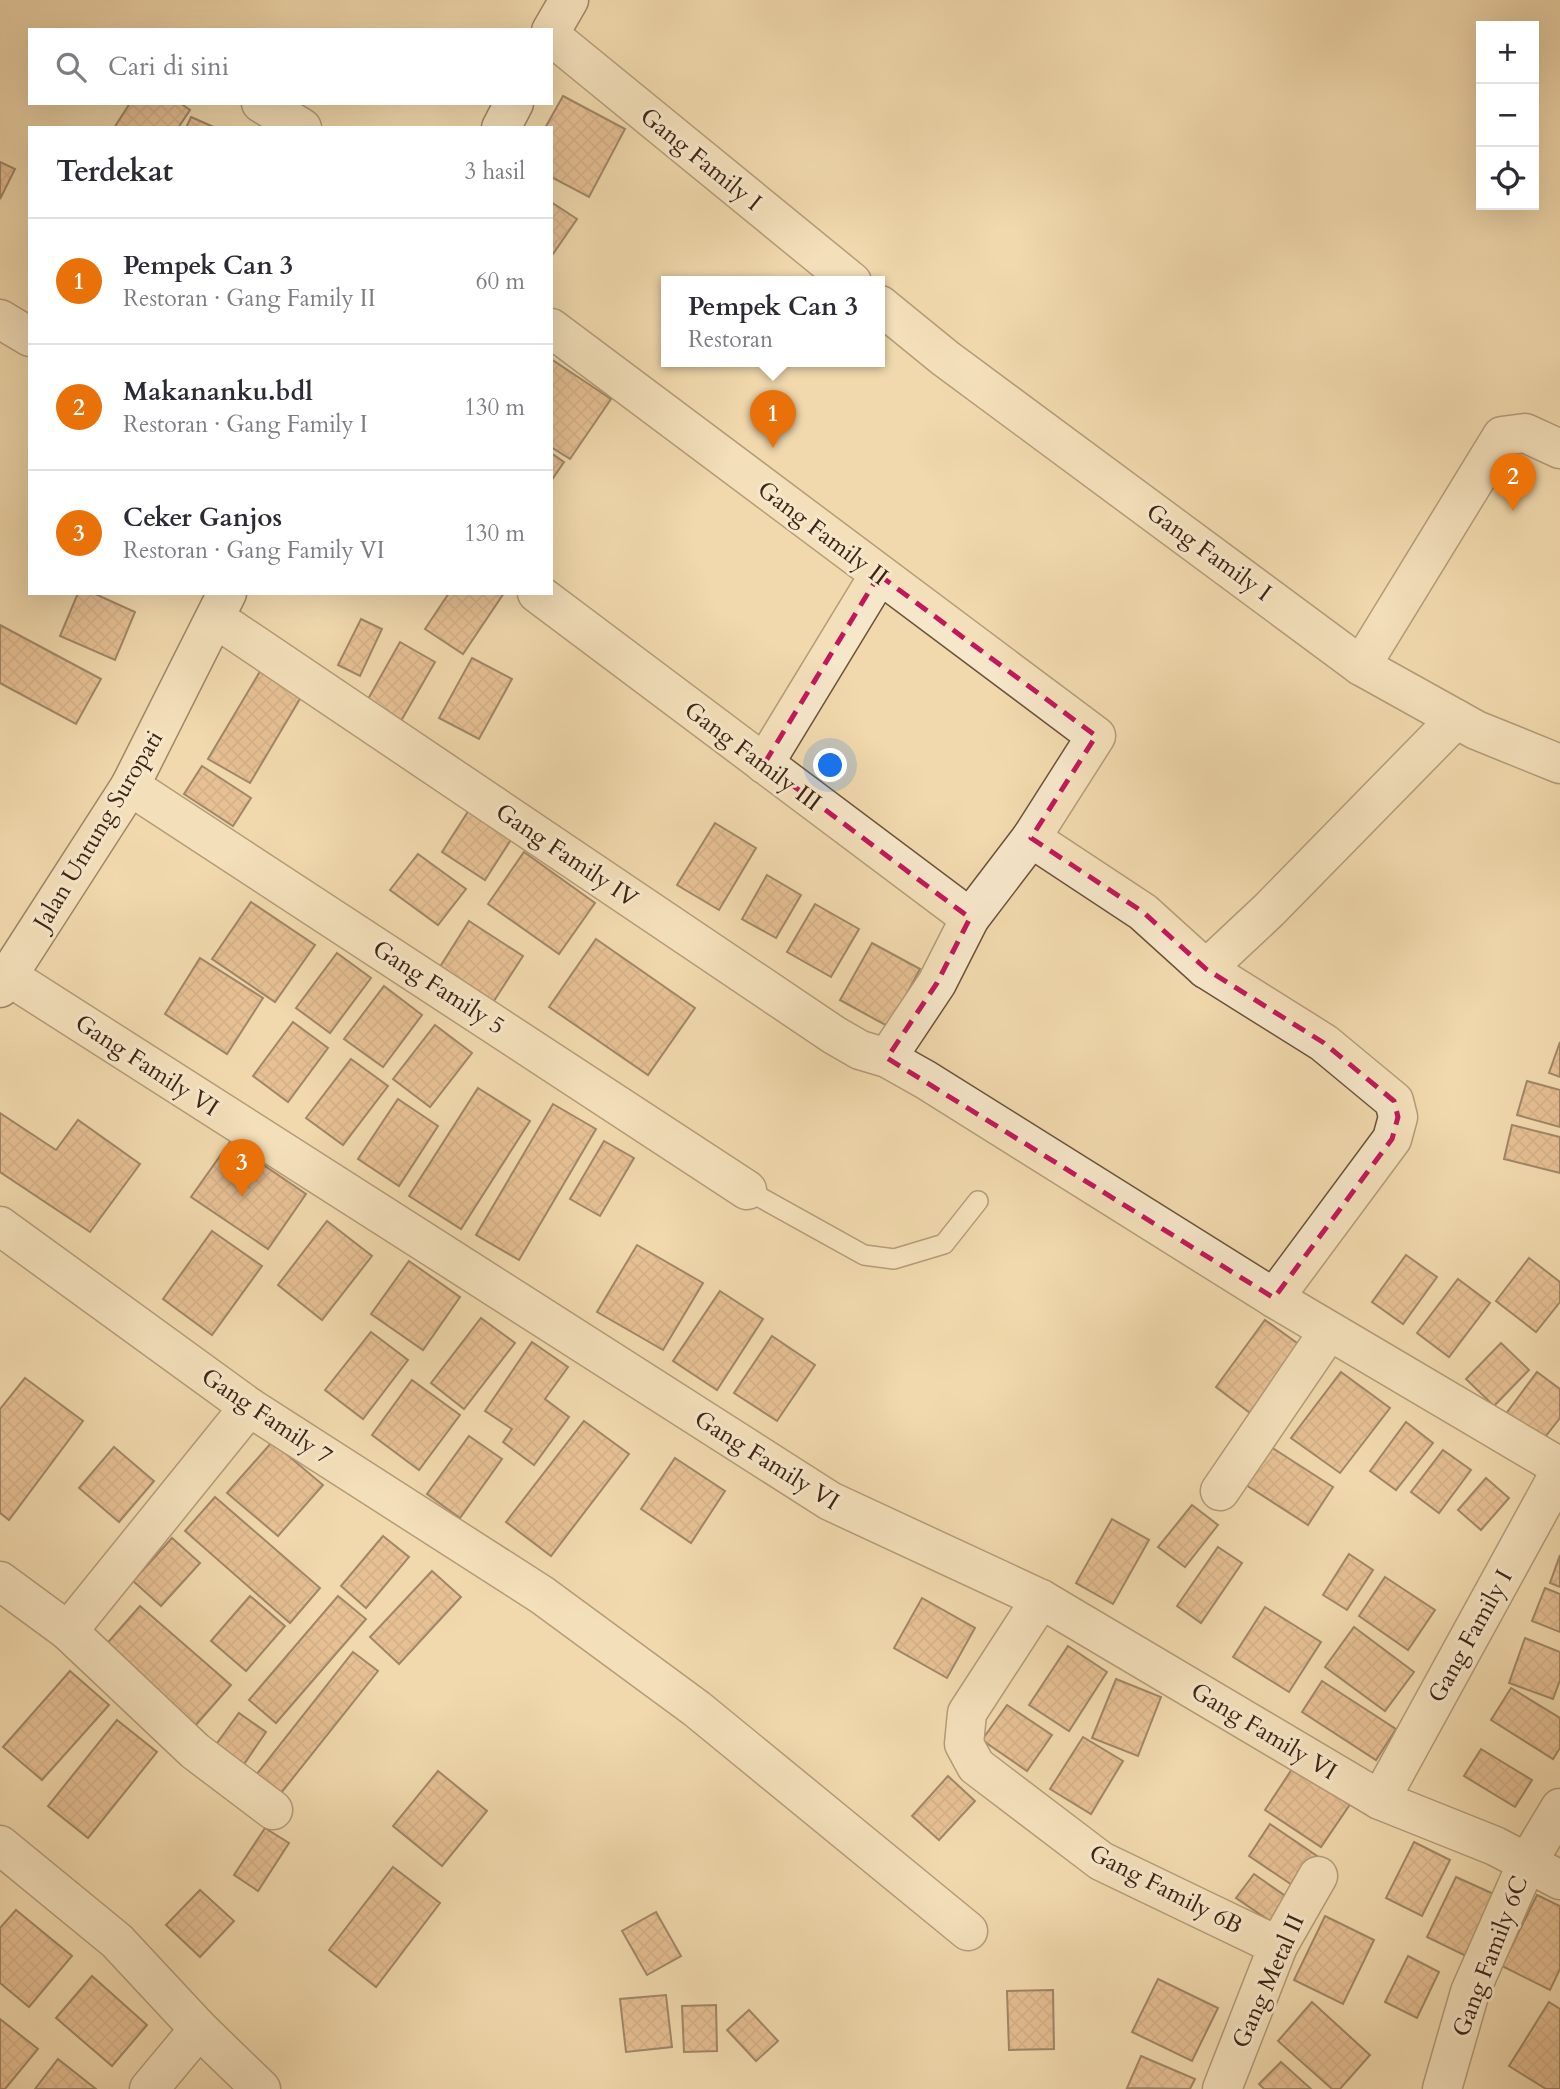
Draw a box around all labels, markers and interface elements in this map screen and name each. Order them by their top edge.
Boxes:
map controls [1476,21,1539,210]
button: + [1476,21,1539,84]
search box [28,28,553,105]
icon: search [52,48,90,86]
text: Cari di sini [108,49,229,84]
button: − [1476,84,1539,147]
street label: Gang Family I [633,100,768,219]
button: locate [1476,147,1539,210]
text: Terdekat [56,151,173,192]
text: 3 hasil [464,156,525,187]
text: Pempek Can 3 [123,248,293,283]
text: 1 [73,266,85,297]
text: 60 m [476,266,525,297]
popup [661,276,885,367]
text: Restoran · Gang Family II [123,283,376,314]
text: Pempek Can 3 [688,289,858,324]
text: Restoran [688,324,773,355]
text: Makananku.bdl [123,374,313,409]
pin: 1 [750,390,796,448]
text: 2 [73,392,85,423]
text: 130 m [464,392,525,423]
text: Restoran · Gang Family I [123,409,368,440]
pin: 2 [1490,453,1536,511]
street label: Gang Family II [751,473,895,593]
street label: Gang Family I [1139,496,1278,609]
text: Ceker Ganjos [123,500,282,535]
text: 3 [73,518,85,549]
text: 130 m [464,518,525,549]
text: Restoran · Gang Family VI [123,535,385,566]
street label: Gang Family III [677,694,828,819]
street label: Jalan Untung Suropati [24,724,171,939]
your location [813,748,847,782]
street label: Gang Family IV [489,796,645,915]
street label: Gang Family 5 [366,932,511,1043]
street label: Gang Family VI [69,1007,225,1124]
pin: 3 [219,1139,265,1197]
street label: Gang Family 7 [195,1360,339,1472]
street label: Gang Family VI [688,1403,845,1518]
street label: Gang Family I [1420,1564,1521,1709]
street label: Gang Family VI [1185,1675,1343,1788]
street label: Gang Family 6B [1084,1837,1248,1942]
street label: Gang Family 6C [1445,1871,1536,2041]
street label: Gang Metal II [1224,1909,1313,2053]

